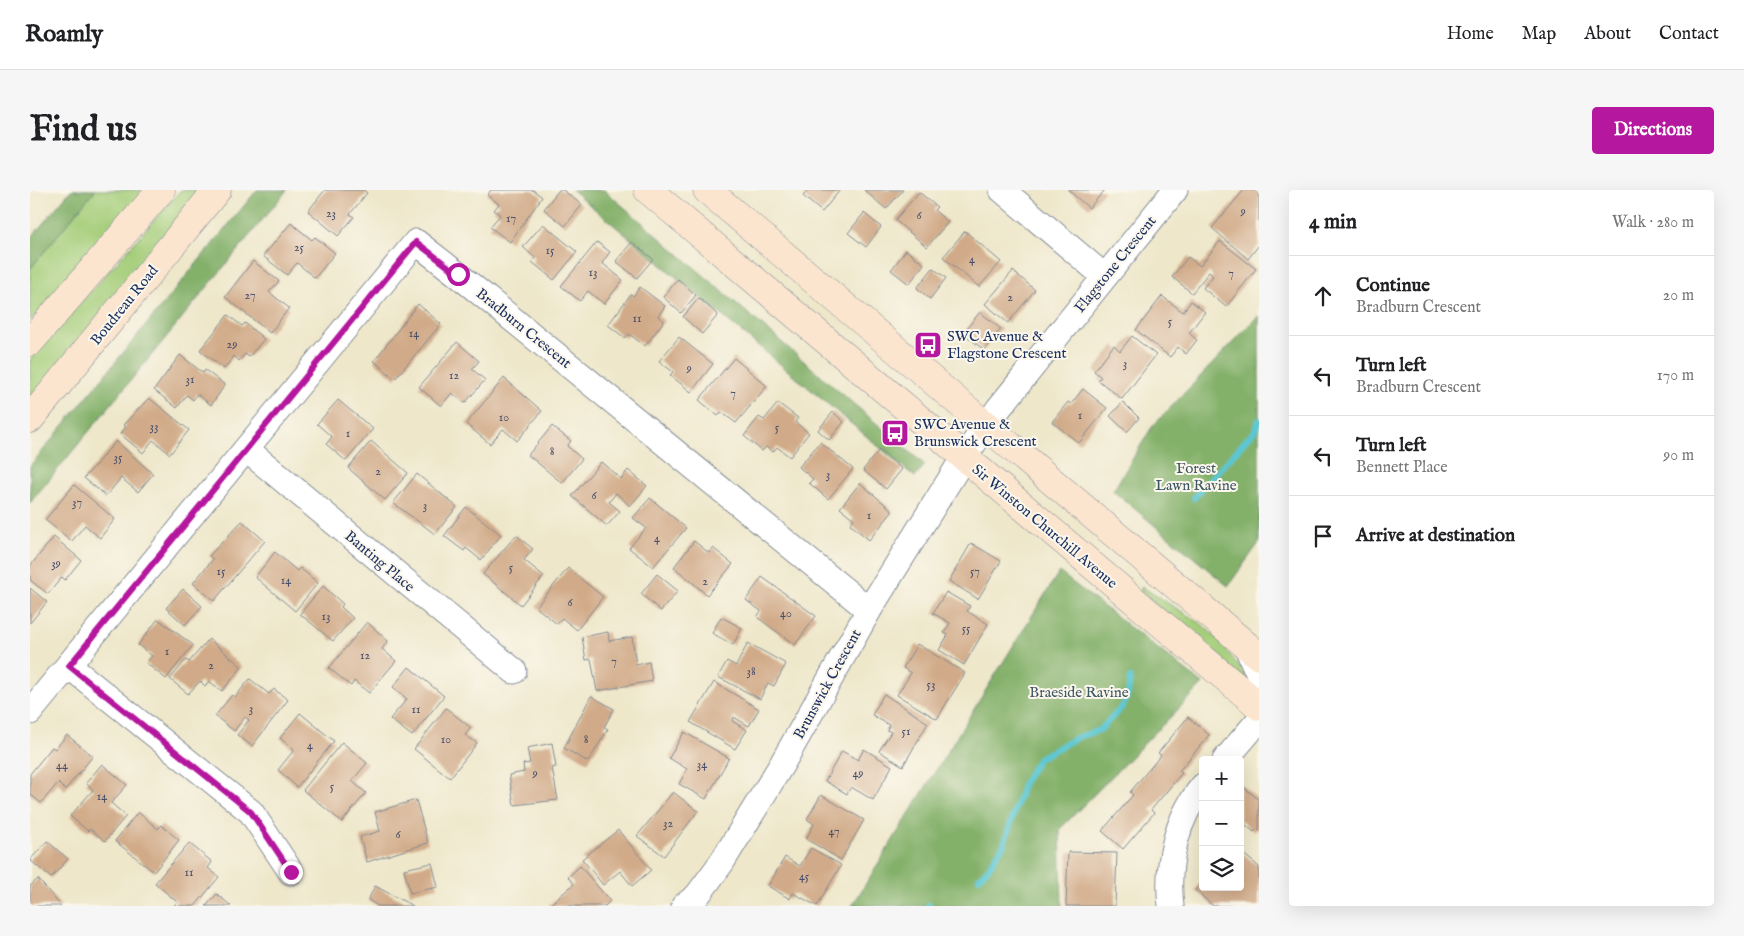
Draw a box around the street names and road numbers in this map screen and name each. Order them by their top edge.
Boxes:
street label: Flagstone Crescent [1070,212,1160,317]
street label: Boudreau Road [86,261,163,349]
street label: Bradburn Crescent [472,284,575,373]
street label: Sir Winston Churchill Avenue [968,460,1121,593]
street label: Banting Place [341,527,419,596]
street label: Brunswick Crescent [789,626,866,743]

